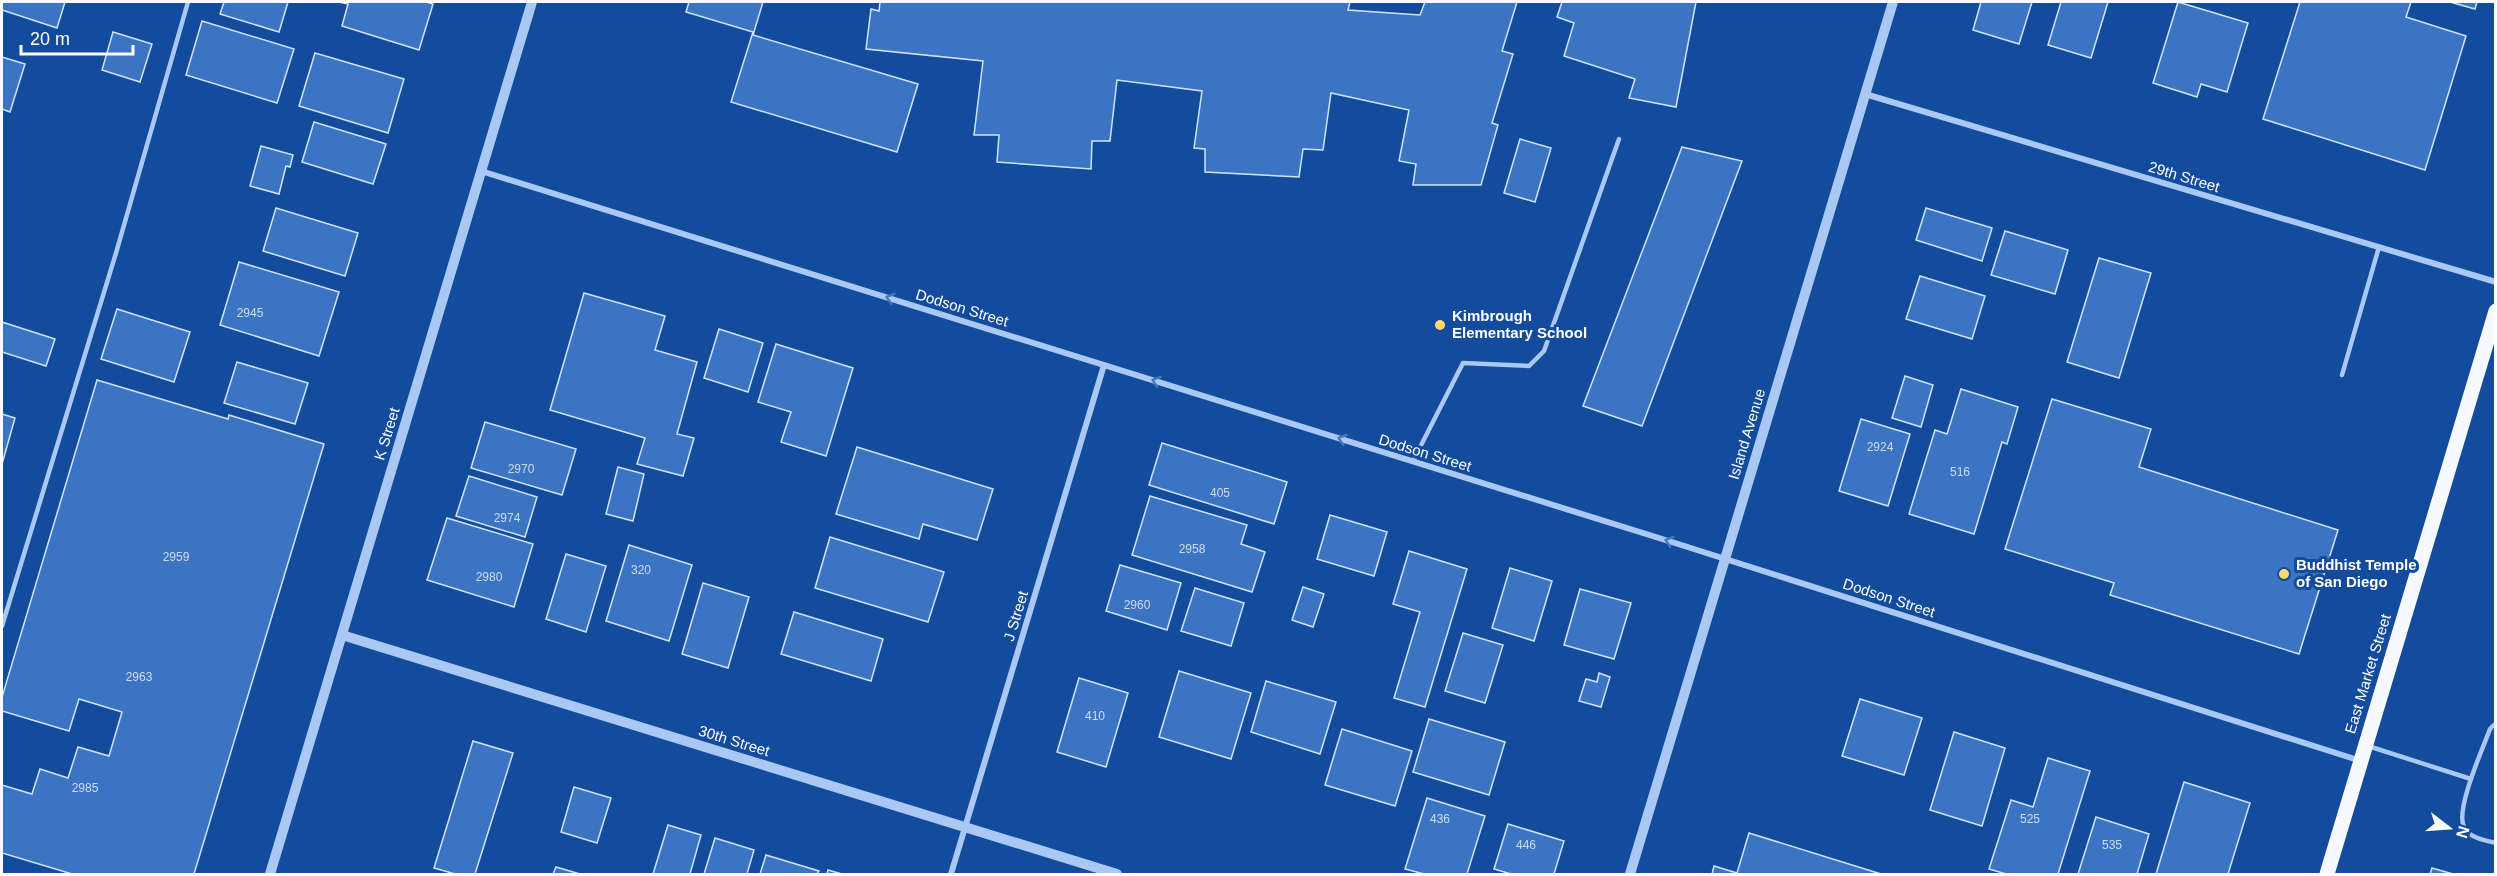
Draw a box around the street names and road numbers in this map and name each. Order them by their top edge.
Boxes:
street label: 29th Street [2147,158,2223,196]
street label: Dodson Street [914,285,1011,330]
street label: Island Avenue [1725,386,1768,481]
street label: K Street [370,405,403,462]
street label: Dodson Street [1377,430,1474,475]
street label: Dodson Street [1841,575,1938,621]
street label: J Street [1000,588,1031,643]
street label: East Market Street [2341,611,2394,736]
street label: 30th Street [697,722,773,760]

